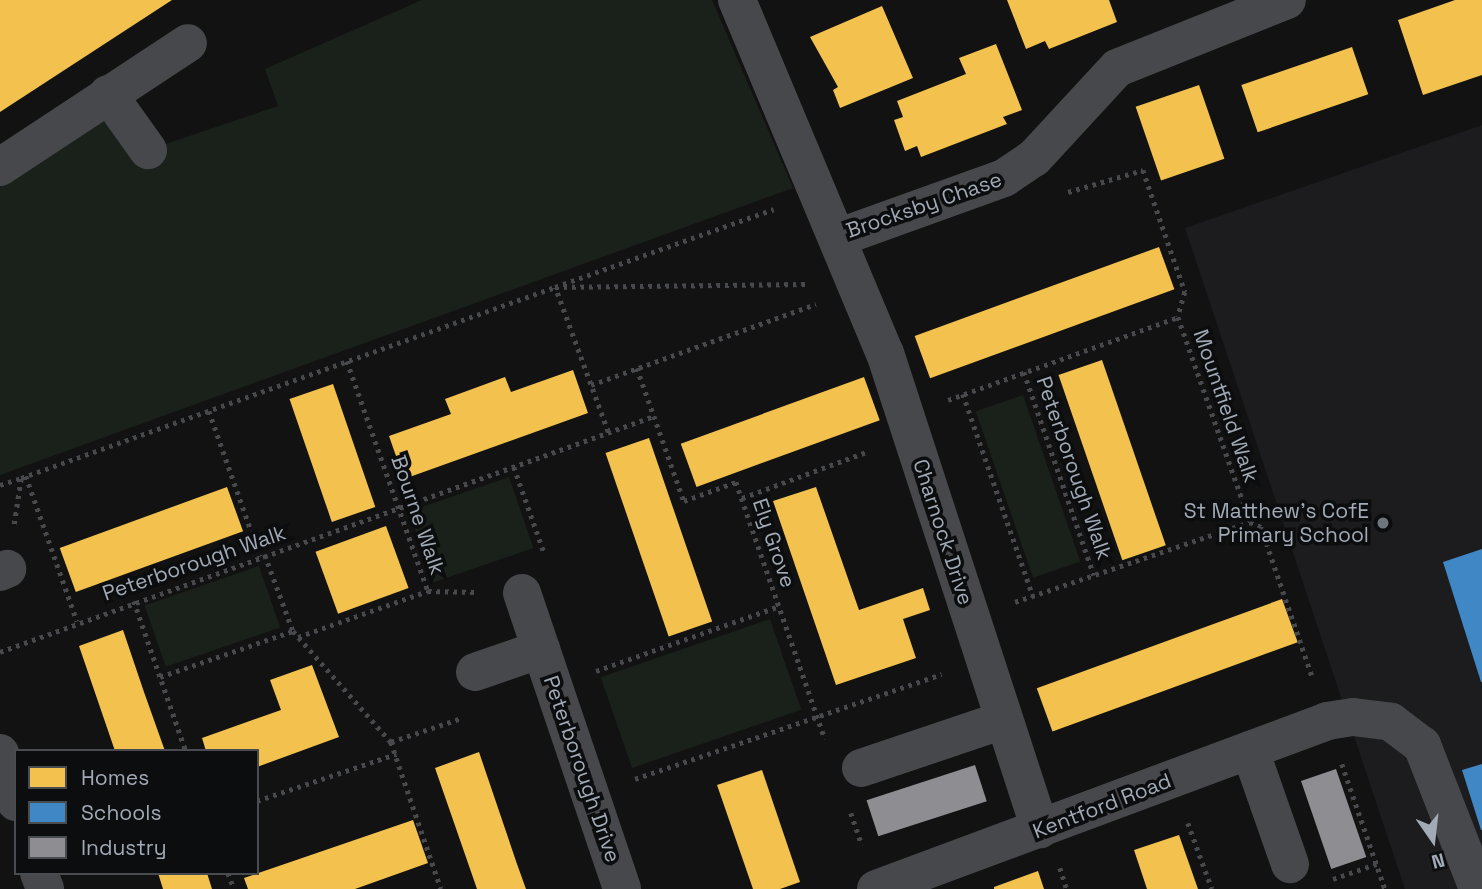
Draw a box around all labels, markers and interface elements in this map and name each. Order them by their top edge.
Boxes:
street label: Brocksby Chase [843,167,1005,243]
street label: Mountfield Walk [1188,326,1264,486]
street label: Peterborough Walk [1031,373,1117,563]
street label: Bourne Walk [386,452,450,578]
street label: Charnock Drive [908,456,978,608]
street label: Ely Grove [747,495,801,591]
place label: St Matthew's CofE Primary School [1184,498,1369,548]
marker: St Matthew's CofE Primary School [1375,515,1391,531]
street label: Peterborough Walk [99,520,289,606]
street label: Peterborough Drive [538,672,626,866]
legend [14,749,259,875]
text: Homes [81,764,149,791]
street label: Kentford Road [1029,768,1175,844]
text: Schools [81,799,161,826]
north arrow [1398,805,1468,875]
text: Industry [81,834,167,861]
text: N [1429,847,1447,875]

